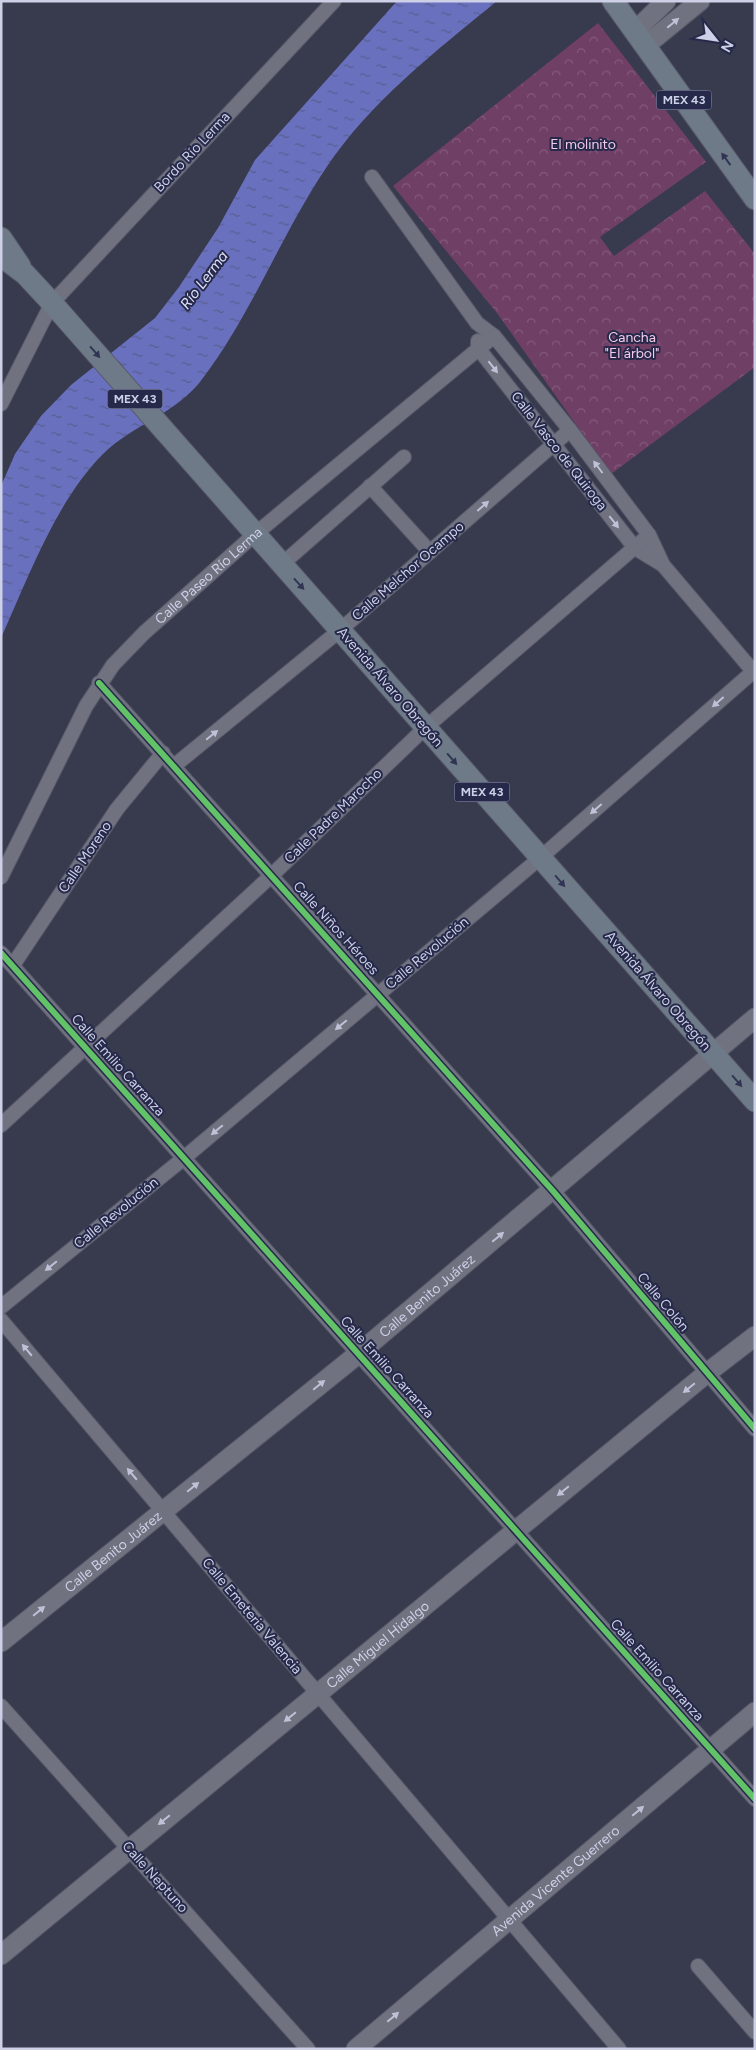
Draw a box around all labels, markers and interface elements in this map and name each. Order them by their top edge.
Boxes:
north arrow [691,15,741,65]
one-way arrow [666,18,679,29]
text: N [717,37,737,55]
road number: MEX 43 [656,90,712,110]
street label: Bordo Río Lerma [150,108,234,196]
park label: El molinito [550,136,616,153]
one-way arrow [721,153,731,166]
water label: Río Lerma [176,247,232,313]
park label: Cancha "El árbol" [604,329,660,362]
one-way arrow [89,345,100,358]
one-way arrow [487,360,498,373]
street label: Calle Vasco de Quiroga [507,388,611,514]
road number: MEX 43 [108,389,162,408]
one-way arrow [593,460,603,474]
one-way arrow [477,501,489,512]
one-way arrow [609,515,620,528]
street label: Calle Melchor Ocampo [349,518,467,624]
street label: Calle Paseo Río Lerma [151,523,266,628]
one-way arrow [293,578,304,591]
street label: Avenida Álvaro Obregón [334,624,447,750]
one-way arrow [712,696,725,707]
one-way arrow [205,730,218,741]
one-way arrow [447,752,458,765]
street label: Calle Padre Marocho [281,765,385,867]
road number: MEX 43 [454,782,510,802]
one-way arrow [590,803,602,814]
street label: Calle Moreno [55,818,115,896]
one-way arrow [554,874,566,886]
street label: Calle Niños Héroes [290,878,382,978]
street label: Calle Revolución [382,913,472,993]
street label: Avenida Álvaro Obregón [602,928,715,1054]
street label: Calle Emilio Carranza [68,1010,168,1120]
one-way arrow [335,1020,348,1031]
one-way arrow [731,1075,742,1087]
one-way arrow [212,1124,224,1136]
street label: Calle Revolución [70,1174,162,1252]
one-way arrow [491,1231,504,1242]
street label: Calle Benito Juárez [376,1250,478,1341]
one-way arrow [45,1261,58,1272]
street label: Calle Colón [633,1269,693,1335]
street label: Calle Emilio Carranza [337,1312,437,1422]
one-way arrow [21,1344,32,1357]
one-way arrow [312,1380,325,1391]
one-way arrow [683,1382,696,1393]
one-way arrow [126,1468,137,1481]
one-way arrow [186,1482,199,1493]
one-way arrow [557,1485,570,1496]
street label: Calle Benito Juárez [61,1507,165,1596]
street label: Calle Emeteria Valencia [198,1554,306,1678]
street label: Calle Miguel Hidalgo [323,1597,433,1692]
one-way arrow [32,1606,45,1617]
street label: Calle Emilio Carranza [607,1615,707,1725]
one-way arrow [283,1711,296,1722]
one-way arrow [631,1805,644,1816]
one-way arrow [158,1815,171,1826]
street label: Avenida Vicente Guerrero [488,1822,623,1940]
street label: Calle Neptuno [118,1838,192,1916]
one-way arrow [387,2012,400,2023]

